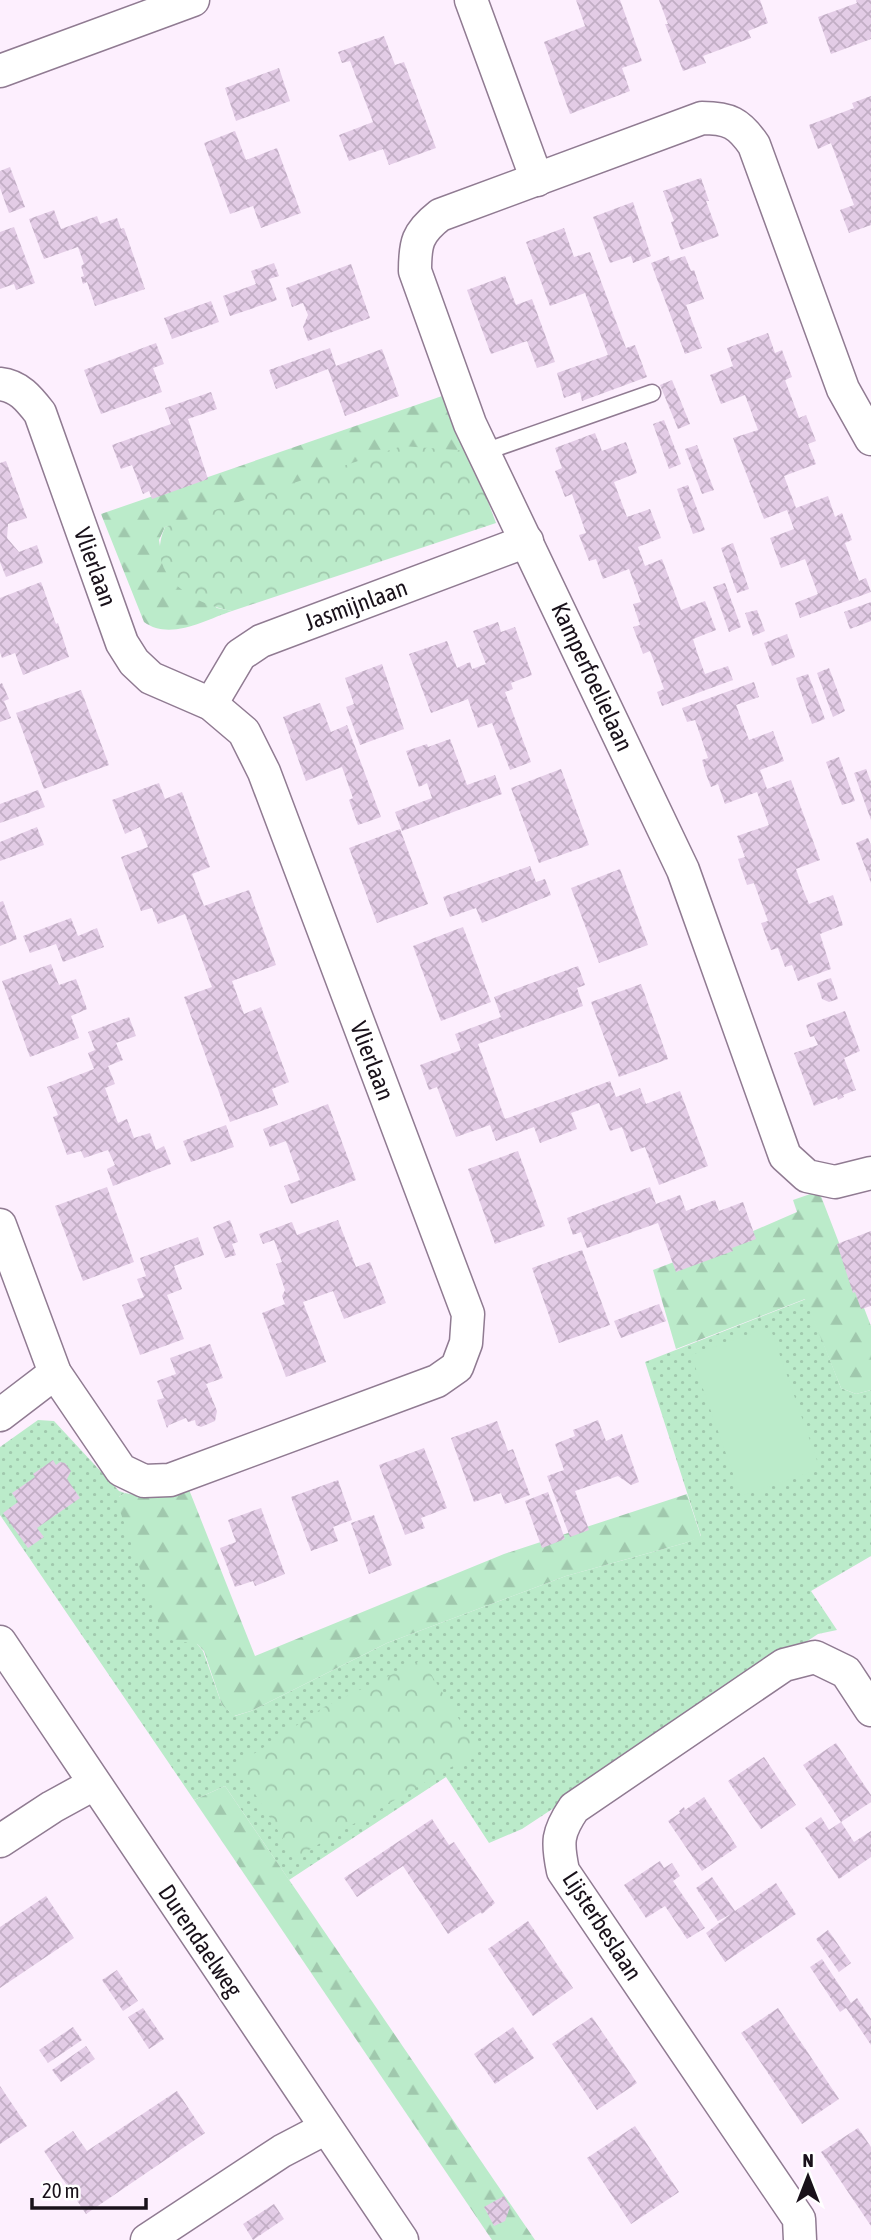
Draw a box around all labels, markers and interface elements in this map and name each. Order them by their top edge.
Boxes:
street label: Vlierlaan [69,524,122,610]
street label: Jasmijnlaan [301,573,411,636]
street label: Kamperfoelielaan [546,598,639,755]
street label: Vlierlaan [345,1018,400,1104]
street label: Lijsterbeslaan [557,1866,648,1985]
street label: Durendaelweg [153,1879,248,2003]
north arrow [773,2142,843,2212]
text: N [802,2149,814,2171]
scale bar [32,2166,145,2210]
text: 20 m [42,2178,80,2202]

